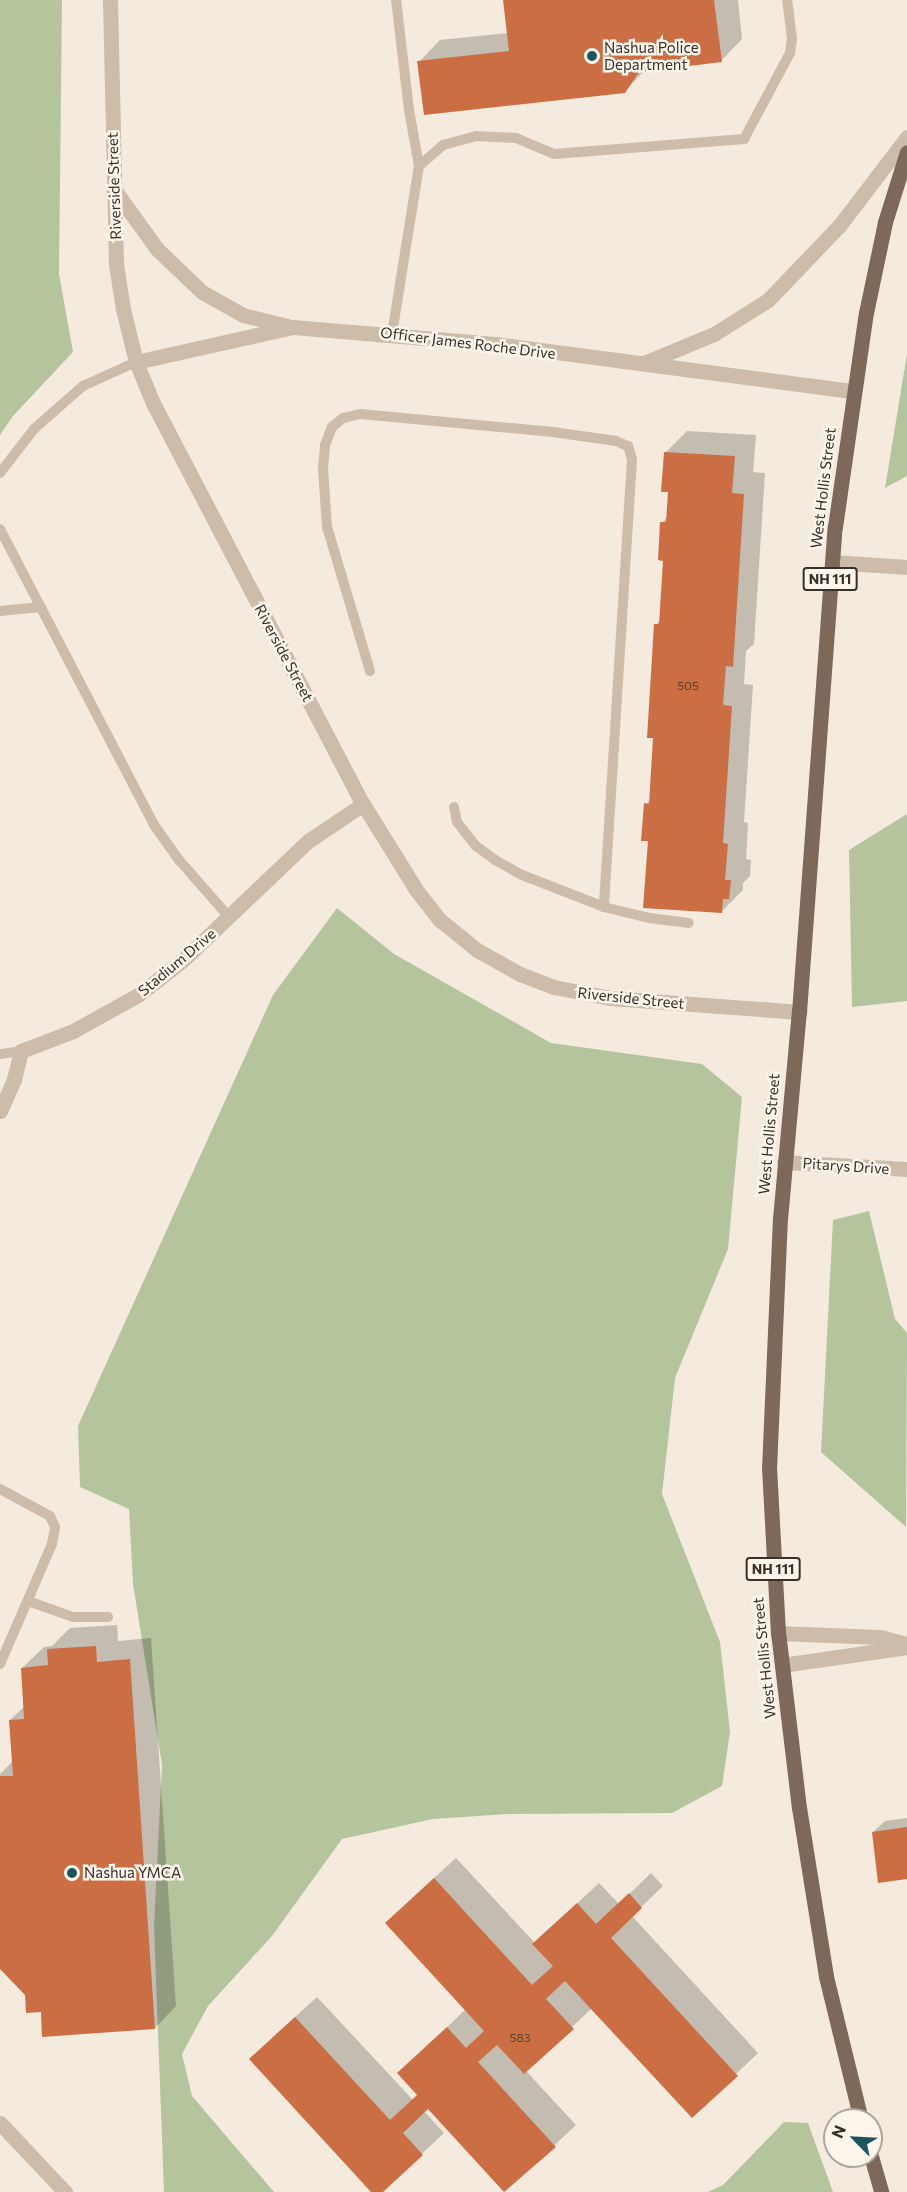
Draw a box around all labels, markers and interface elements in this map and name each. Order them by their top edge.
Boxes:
place label: Nashua Police Department [604,38,699,73]
marker: Nashua Police Department [585,49,599,63]
street label: Riverside Street [103,132,125,240]
street label: Officer James Roche Drive [379,323,557,363]
street label: West Hollis Street [807,426,839,550]
road number: NH 111 [802,568,858,590]
street label: Riverside Street [251,601,317,705]
house number: 505 [677,679,699,693]
street label: Stadium Drive [135,924,219,1000]
street label: Riverside Street [577,983,685,1013]
street label: West Hollis Street [755,1073,783,1195]
street label: Pitarys Drive [802,1154,890,1178]
road number: NH 111 [744,1558,802,1580]
street label: West Hollis Street [749,1597,779,1719]
place label: Nashua YMCA [84,1864,181,1882]
marker: Nashua YMCA [65,1866,79,1880]
house number: 583 [510,2031,530,2045]
north arrow [823,2108,883,2168]
text: N [827,2122,849,2141]

